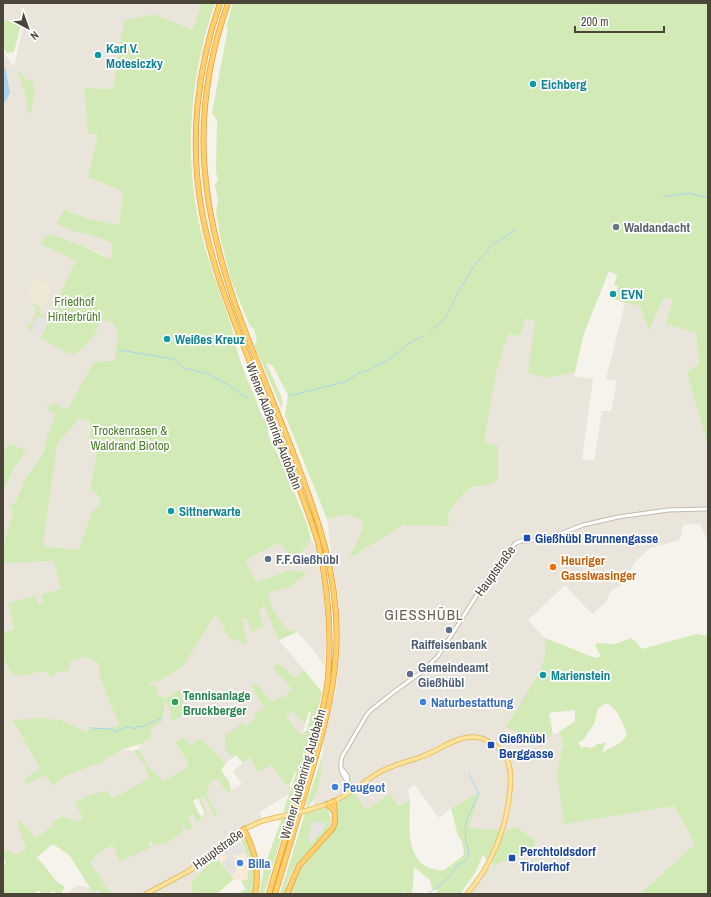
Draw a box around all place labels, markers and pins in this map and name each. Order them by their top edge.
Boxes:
place label: Karl V. Motesiczky [106,40,163,72]
marker: Karl V. Motesiczky [93,50,103,60]
place label: Eichberg [541,76,587,93]
marker: Eichberg [528,79,538,89]
place label: Waldandacht [624,219,690,236]
marker: Waldandacht [611,222,621,232]
place label: EVN [621,286,643,303]
marker: EVN [608,289,618,299]
place label: Weißes Kreuz [175,331,245,348]
marker: Weißes Kreuz [162,334,172,344]
place label: Sittnerwarte [179,503,241,520]
marker: Sittnerwarte [166,506,176,516]
place label: Gießhübl Brunnengasse [535,530,658,547]
marker: Gießhübl Brunnengasse [522,533,532,543]
place label: F.F.Gießhübl [276,551,339,568]
place label: Heuriger Gasslwasinger [561,552,637,584]
marker: F.F.Gießhübl [263,554,273,564]
marker: Heuriger Gasslwasinger [548,562,558,572]
marker: Raiffeisenbank [444,625,454,635]
place label: Raiffeisenbank [411,636,487,653]
place label: Gemeindeamt Gießhübl [418,659,489,691]
place label: Marienstein [551,667,610,684]
marker: Gemeindeamt Gießhübl [405,669,415,679]
marker: Marienstein [538,670,548,680]
place label: Tennisanlage Bruckberger [183,687,250,719]
place label: Naturbestattung [431,694,514,711]
marker: Tennisanlage Bruckberger [170,697,180,707]
marker: Naturbestattung [418,697,428,707]
place label: Gießhübl Berggasse [499,730,554,762]
marker: Gießhübl Berggasse [486,740,496,750]
place label: Peugeot [343,779,386,796]
marker: Peugeot [330,782,340,792]
place label: Perchtoldsdorf Tirolerhof [520,843,596,875]
marker: Perchtoldsdorf Tirolerhof [507,853,517,863]
place label: Billa [248,855,271,872]
marker: Billa [235,858,245,868]

